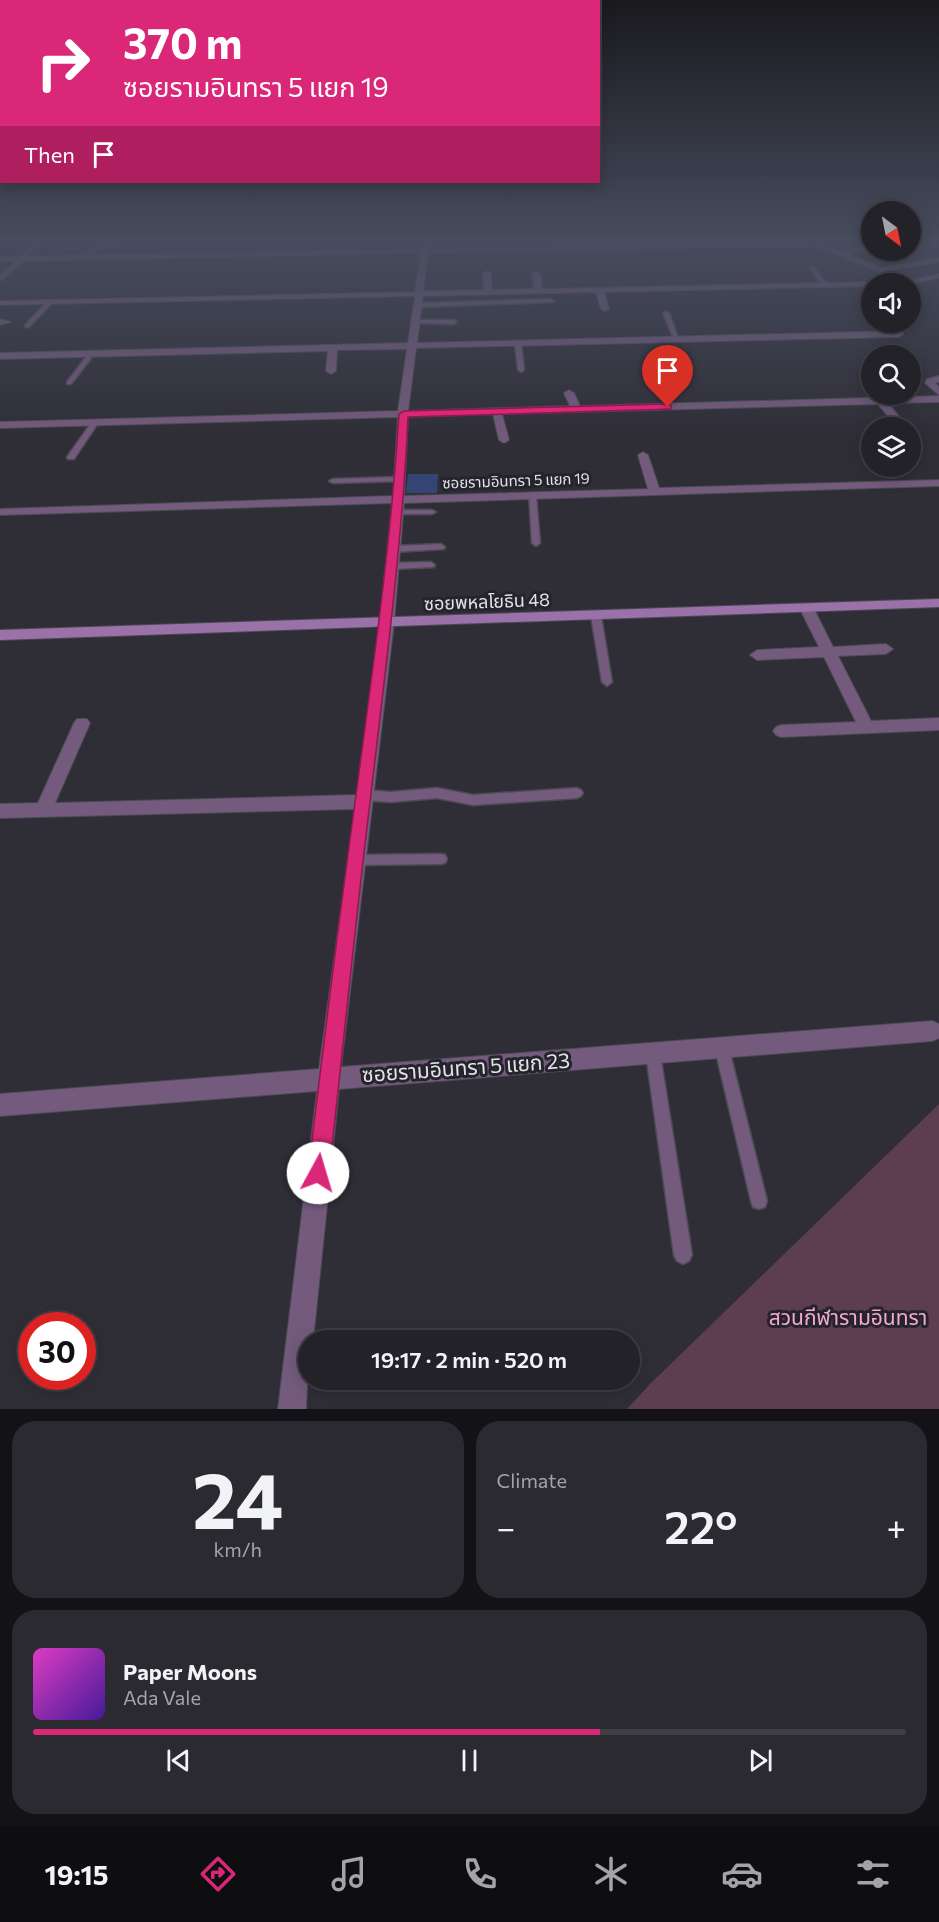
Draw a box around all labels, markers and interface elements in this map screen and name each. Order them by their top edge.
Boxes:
text: 370 m [123,16,242,68]
icon: right [24,24,102,102]
text: ซอยรามอินทรา 5 แยก 19 [123,70,389,103]
icon: arrive [87,138,120,171]
text: Then [24,141,75,168]
north arrow [861,201,921,261]
map controls [861,201,921,477]
button: sound [861,273,921,333]
pin [642,345,693,407]
button: search [861,345,921,405]
icon: arrive [651,354,684,387]
button: layers [861,417,921,477]
street label: ซอยรามอินทรา 5 แยก 19 [442,468,590,492]
street label: ซอยพหลโยธิน 48 [424,588,550,614]
street label: ซอยรามอินทรา 5 แยก 23 [361,1047,571,1086]
position arrow [286,1141,350,1205]
park label: สวนกีฬารามอินทรา [769,1304,927,1329]
speed limit sign: 30 [18,1312,96,1390]
text: 19:17 · 2 min · 520 m [371,1346,567,1373]
text: 24 [192,1450,283,1545]
text: Climate [497,1468,567,1492]
text: 22° [664,1498,738,1553]
text: − [497,1506,515,1547]
text: + [887,1506,906,1547]
text: km/h [213,1537,262,1561]
text: Paper Moons [123,1658,257,1685]
text: Ada Vale [123,1685,201,1709]
icon: previous [162,1744,195,1777]
icon: pause [453,1744,486,1777]
icon: next [744,1744,777,1777]
icon: directions [197,1853,239,1895]
icon: music [328,1853,370,1895]
icon: phone [459,1853,501,1895]
icon: climate [590,1853,632,1895]
icon: car [721,1853,763,1895]
icon: filters [852,1853,894,1895]
text: 19:15 [45,1858,108,1891]

